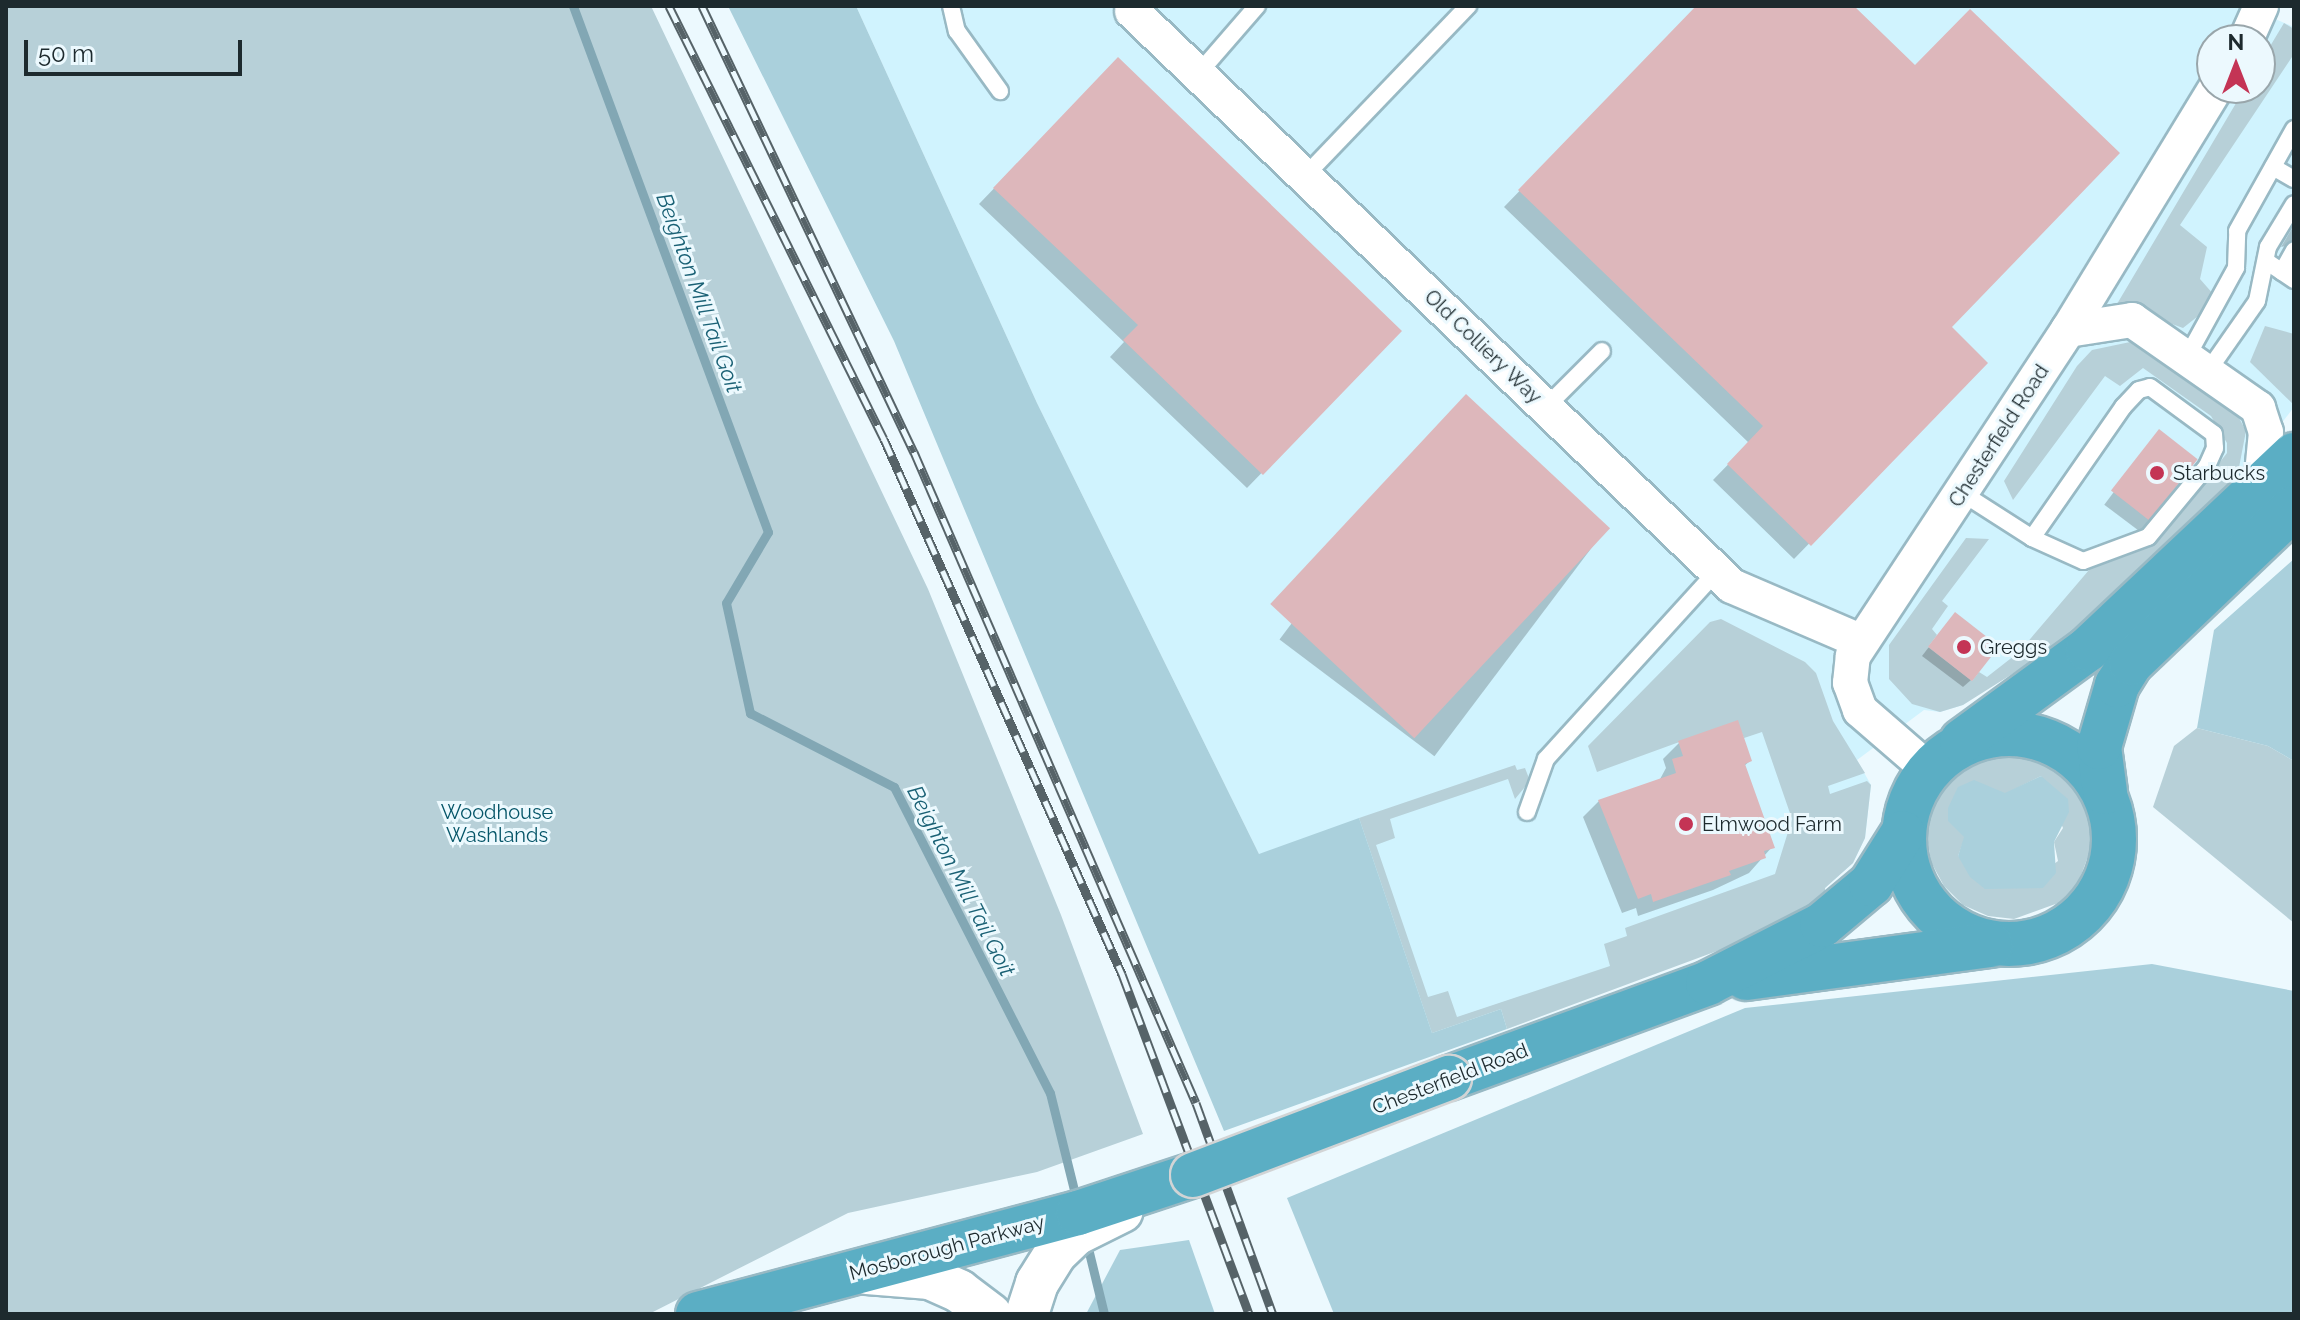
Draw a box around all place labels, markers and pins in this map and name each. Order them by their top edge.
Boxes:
place label: Starbucks [2173,461,2265,485]
marker: Starbucks [2148,464,2166,482]
place label: Greggs [1980,635,2047,659]
marker: Greggs [1955,638,1973,656]
place label: Elmwood Farm [1702,812,1842,836]
marker: Elmwood Farm [1677,815,1695,833]

